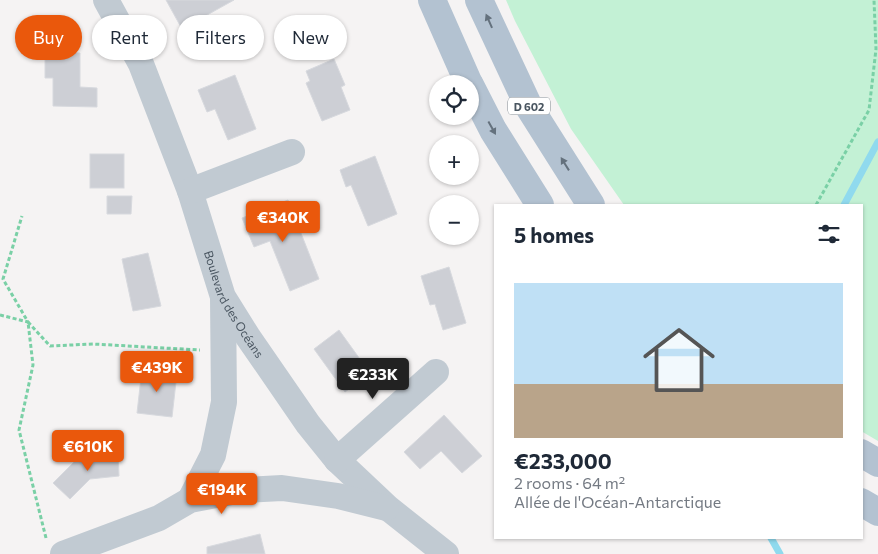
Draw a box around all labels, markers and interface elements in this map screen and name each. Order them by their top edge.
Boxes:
one-way arrow [484,14,492,28]
chip: Buy [15,15,82,60]
chip: Rent [92,15,167,60]
chip: Filters [177,15,264,60]
chip: New [274,15,347,60]
map controls [429,75,479,245]
button: locate [429,75,479,125]
road number: D 602 [508,98,550,114]
one-way arrow [488,122,497,135]
button: + [429,135,479,185]
one-way arrow [560,157,570,171]
button: − [429,195,479,245]
pin: €340K [248,200,318,243]
text: €340K [257,207,309,226]
icon: filters [815,220,843,248]
text: 5 homes [514,222,594,247]
street label: Boulevard des Océans [202,249,267,360]
icon: home [634,315,724,405]
pin: €439K [122,350,192,393]
text: €439K [131,357,183,376]
pin: €233K [338,358,408,400]
text: €233K [348,364,398,383]
pin: €610K [53,430,123,472]
text: €610K [63,436,113,455]
text: €233,000 [514,448,612,473]
pin: €194K [187,472,257,515]
text: 2 rooms · 64 m² [514,473,625,492]
text: €194K [197,479,247,498]
text: Allée de l'Océan-Antarctique [514,492,721,511]

